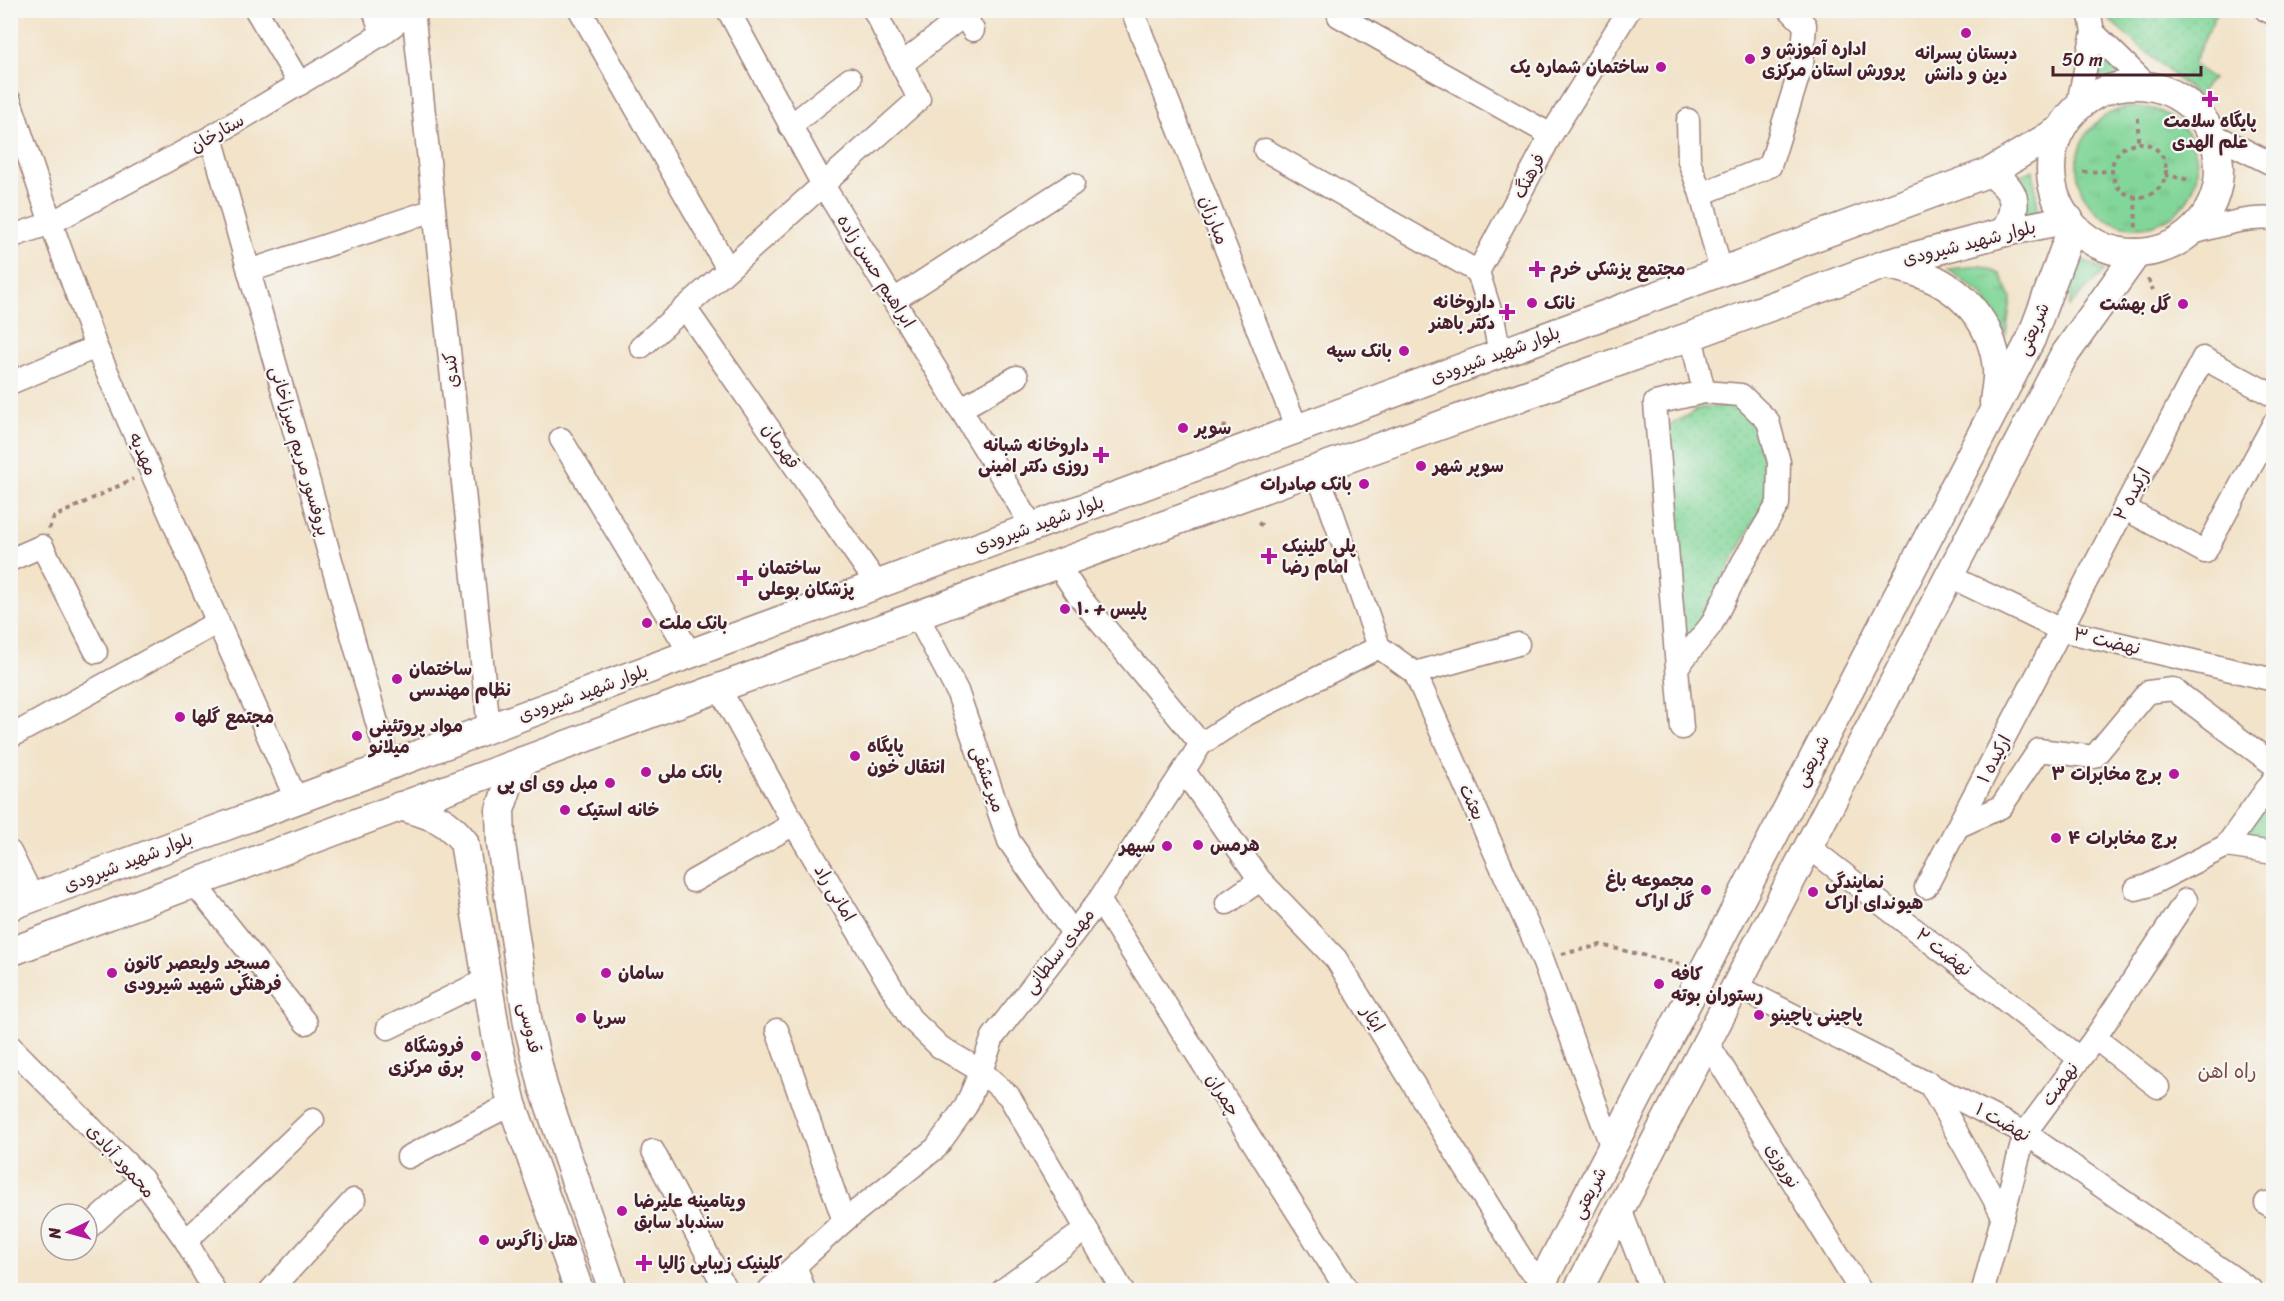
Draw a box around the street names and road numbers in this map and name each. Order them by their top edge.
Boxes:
street label: ستارخان [184,104,250,162]
street label: فرهنگ [1504,147,1554,205]
street label: مبارزان [1190,191,1238,249]
street label: ابراهیم حسن زاده [828,208,924,334]
street label: بلوار شهید شیرودی [1899,211,2039,275]
street label: شریعتی [2007,297,2059,361]
street label: بلوار شهید شیرودی [1425,317,1565,393]
street label: کندی [433,350,469,390]
street label: پروفسور مریم میرزاخانی [260,362,340,540]
street label: قهرمان [753,416,809,476]
street label: مهدیه [119,427,167,481]
street label: ارکیده ۲ [2104,461,2160,527]
street label: بلوار شهید شیرودی [969,486,1109,562]
street label: نهضت ۳ [2070,618,2144,664]
street label: بلوار شهید شیرودی [513,655,653,731]
street label: شریعتی [1785,729,1839,793]
street label: ارکیده ۱ [1968,729,2020,789]
street label: میرعشقی [962,741,1014,817]
street label: بعثت [1450,778,1494,826]
street label: بلوار شهید شیرودی [59,823,197,901]
street label: امانی راد [805,858,865,928]
street label: مهدی سلطانی [1015,901,1103,1001]
street label: نهضت ۲ [1908,919,1980,985]
street label: ایثار [1351,997,1394,1039]
street label: قدوسی [509,1000,551,1056]
street label: نهضت [2033,1055,2087,1113]
street label: چمران [1197,1067,1249,1123]
street label: نهضت ۱ [1969,1094,2037,1150]
street label: محمود آبادی [78,1116,164,1206]
street label: نوروزی [1756,1136,1810,1196]
street label: شریعتی [1562,1161,1616,1225]

